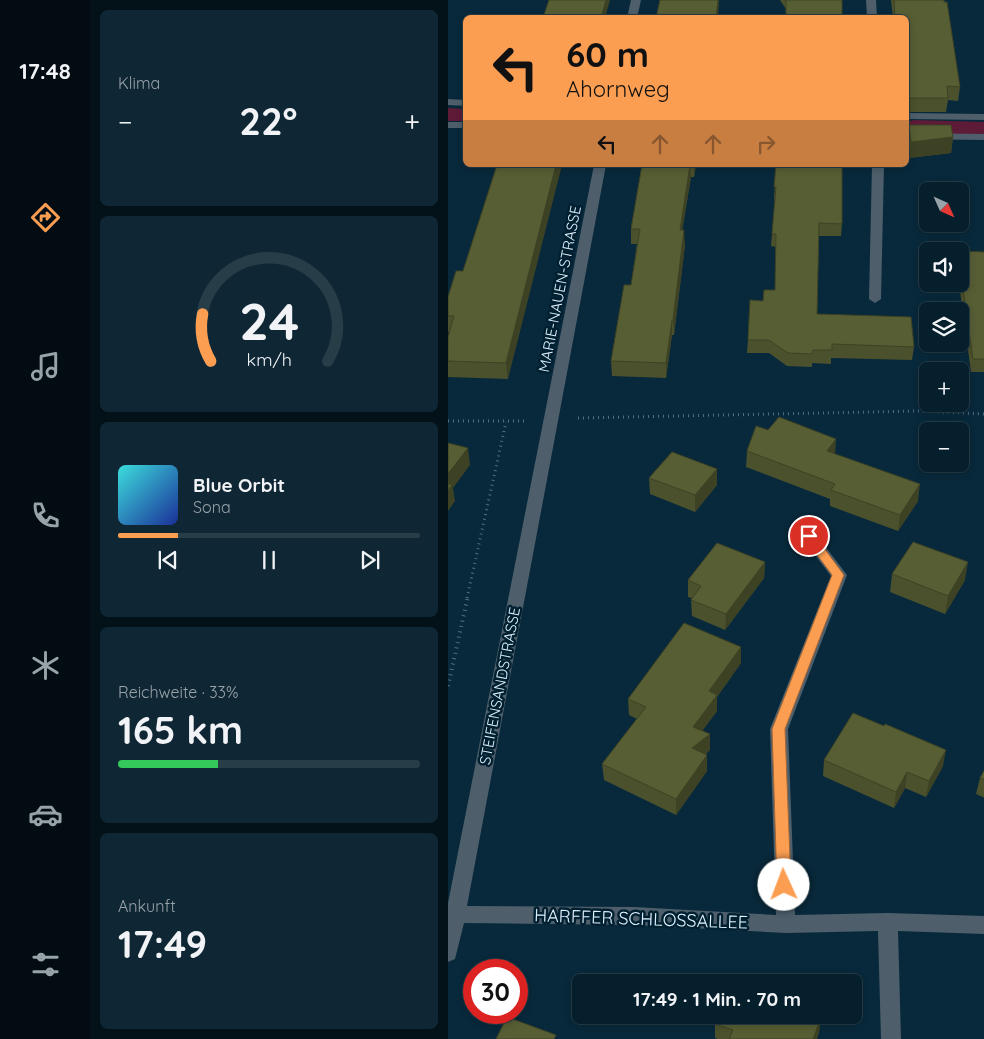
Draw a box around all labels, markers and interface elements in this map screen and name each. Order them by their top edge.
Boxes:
text: 60 m [566,32,649,76]
icon: left [483,35,548,100]
text: 17:48 [19,57,71,85]
text: Klima [118,73,160,93]
text: Ahornweg [566,75,670,103]
text: 22° [239,97,297,145]
text: − [118,104,133,139]
text: + [404,104,420,139]
icon: left [593,130,621,158]
icon: ahead [646,130,674,158]
icon: ahead [699,130,727,158]
icon: right [752,130,780,158]
north arrow [919,182,969,232]
map controls [919,182,969,472]
icon: directions [28,200,63,235]
street label: MARIE-NAUEN-STRASSE [534,204,585,374]
button: sound [919,242,969,292]
text: 24 [239,288,299,353]
button: layers [919,302,969,352]
text: km/h [246,348,292,370]
icon: music [28,349,63,384]
button: + [919,362,969,412]
button: − [919,422,969,472]
text: Blue Orbit [193,473,285,497]
text: Sona [193,497,231,517]
icon: phone [28,498,63,533]
pin [788,515,830,557]
icon: arrive [795,522,823,550]
icon: previous [154,546,182,574]
icon: pause [255,546,283,574]
icon: next [356,546,384,574]
street label: STEIFENSANDSTRASSE [475,605,524,766]
icon: climate [28,648,63,683]
text: Reichweite · 33% [118,682,238,702]
text: 165 km [118,706,243,754]
icon: car [28,797,63,832]
position arrow [757,858,809,910]
text: Ankunft [118,896,176,916]
street label: HARFFER SCHLOSSALLEE [534,903,748,934]
text: 17:49 [118,920,207,968]
icon: filters [28,947,63,982]
speed limit sign: 30 [463,959,528,1024]
text: 17:49 · 1 Min. · 70 m [633,987,801,1011]

